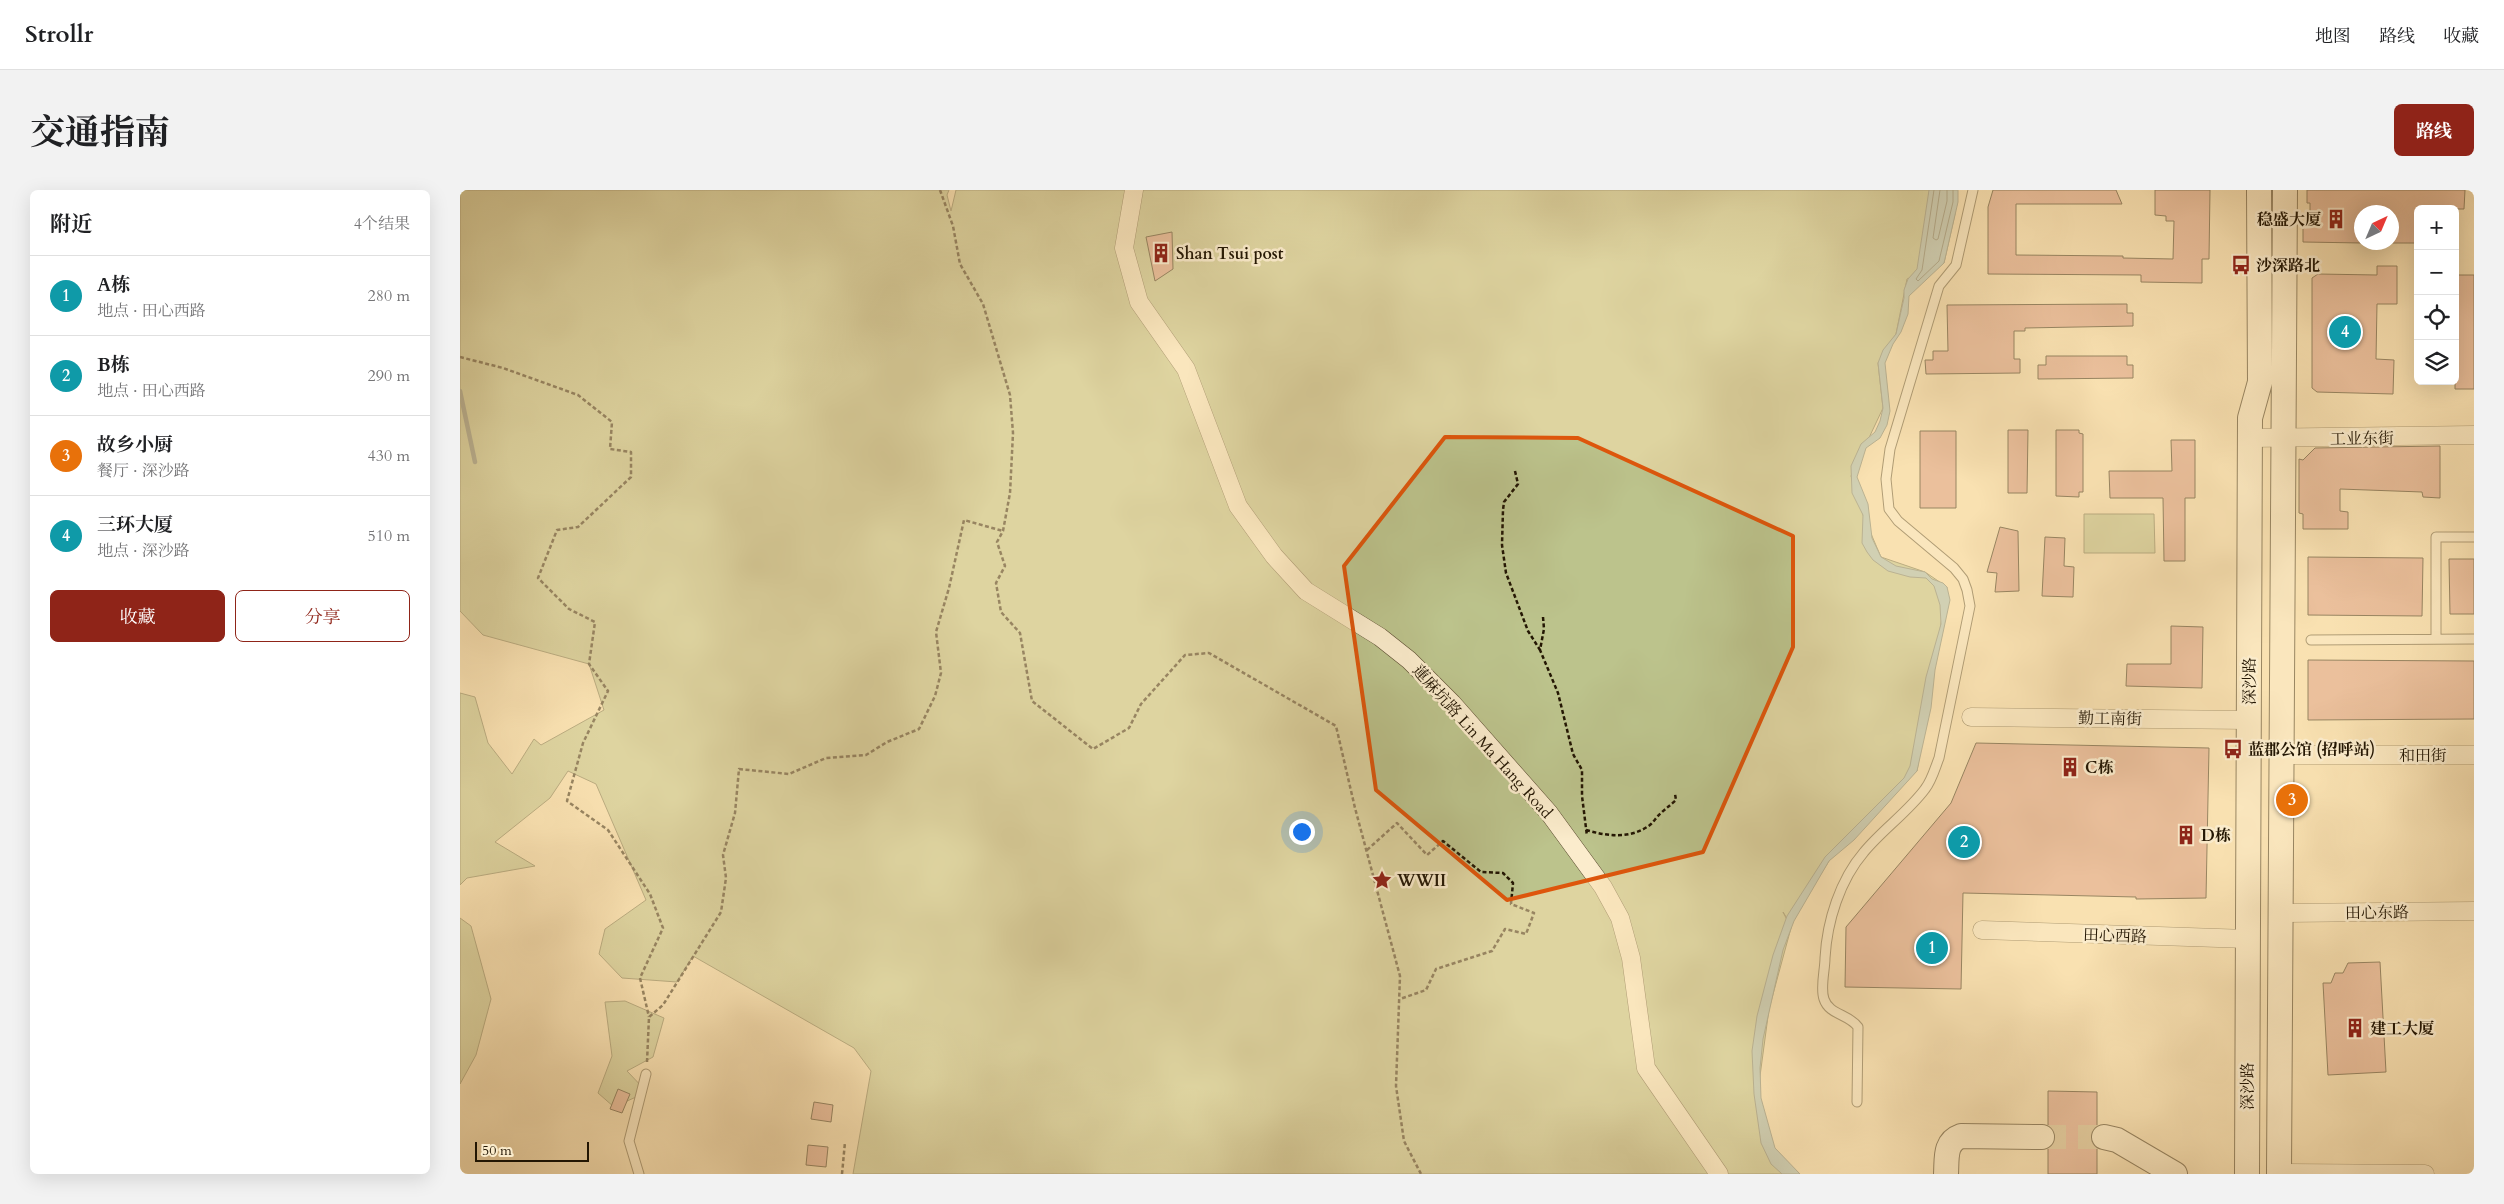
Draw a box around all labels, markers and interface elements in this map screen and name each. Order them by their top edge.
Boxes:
text: Strollr [25,18,93,51]
text: 地图 [2315,24,2351,49]
text: 路线 [2379,24,2415,49]
text: 收藏 [2443,24,2479,49]
button: 路线 [2394,104,2474,156]
text: 交通指南 [30,109,170,157]
north arrow [2354,205,2399,250]
map controls [2414,205,2459,385]
button: + [2414,205,2459,250]
building icon: 稳盛大厦 [2325,208,2347,230]
place label: 稳盛大厦 [2257,209,2321,231]
text: 附近 [50,210,92,239]
text: 4个结果 [354,213,410,235]
building icon: Shan Tsui post [1150,242,1172,264]
place label: Shan Tsui post [1176,243,1284,265]
button: − [2414,250,2459,295]
bus stop icon: 沙深路北 [2230,254,2252,276]
place label: 沙深路北 [2256,255,2320,277]
text: A栋 [97,272,130,298]
text: 1 [62,285,70,307]
text: 280 m [368,285,410,307]
button: locate [2414,295,2459,340]
text: 地点 · 田心西路 [97,300,206,322]
pin: 4 [2329,313,2361,351]
button: layers [2414,340,2459,385]
text: B栋 [97,352,130,378]
text: 2 [62,365,70,387]
text: 290 m [368,365,410,387]
text: 地点 · 田心西路 [97,380,206,402]
street label: 工业东街 [2330,427,2394,451]
text: 故乡小厨 [97,432,173,458]
text: 3 [62,445,70,467]
text: 430 m [368,445,410,467]
text: 餐厅 · 深沙路 [97,460,190,482]
text: 三环大厦 [97,512,173,538]
text: 4 [62,525,70,547]
text: 510 m [368,525,410,547]
text: 地点 · 深沙路 [97,540,190,562]
button: 收藏 [50,590,225,642]
button: 分享 [235,590,410,642]
street label: 深沙路 [2239,657,2261,705]
street label: 蓮麻坑路 Lin Ma Hang Road [1407,660,1558,824]
street label: 勤工南街 [2078,707,2142,731]
bus stop icon: 蓝郡公馆 (招呼站) [2222,738,2244,760]
place label: 蓝郡公馆 (招呼站) [2248,739,2375,761]
street label: 和田街 [2399,745,2447,767]
building icon: C栋 [2059,756,2081,778]
place label: C栋 [2085,757,2113,779]
pin: 3 [2276,781,2308,819]
your location [1289,819,1315,845]
pin: 2 [1948,823,1980,861]
building icon: D栋 [2175,824,2197,846]
place label: D栋 [2201,825,2231,847]
place icon: WWII [1371,869,1393,891]
place label: WWII [1396,870,1446,892]
street label: 田心东路 [2345,901,2409,925]
street label: 田心西路 [2083,924,2147,948]
pin: 1 [1916,929,1948,967]
building icon: 建工大厦 [2344,1017,2366,1039]
place label: 建工大厦 [2370,1018,2434,1040]
street label: 深沙路 [2237,1062,2259,1110]
scale bar [475,1139,589,1162]
text: 50 m [482,1141,512,1160]

